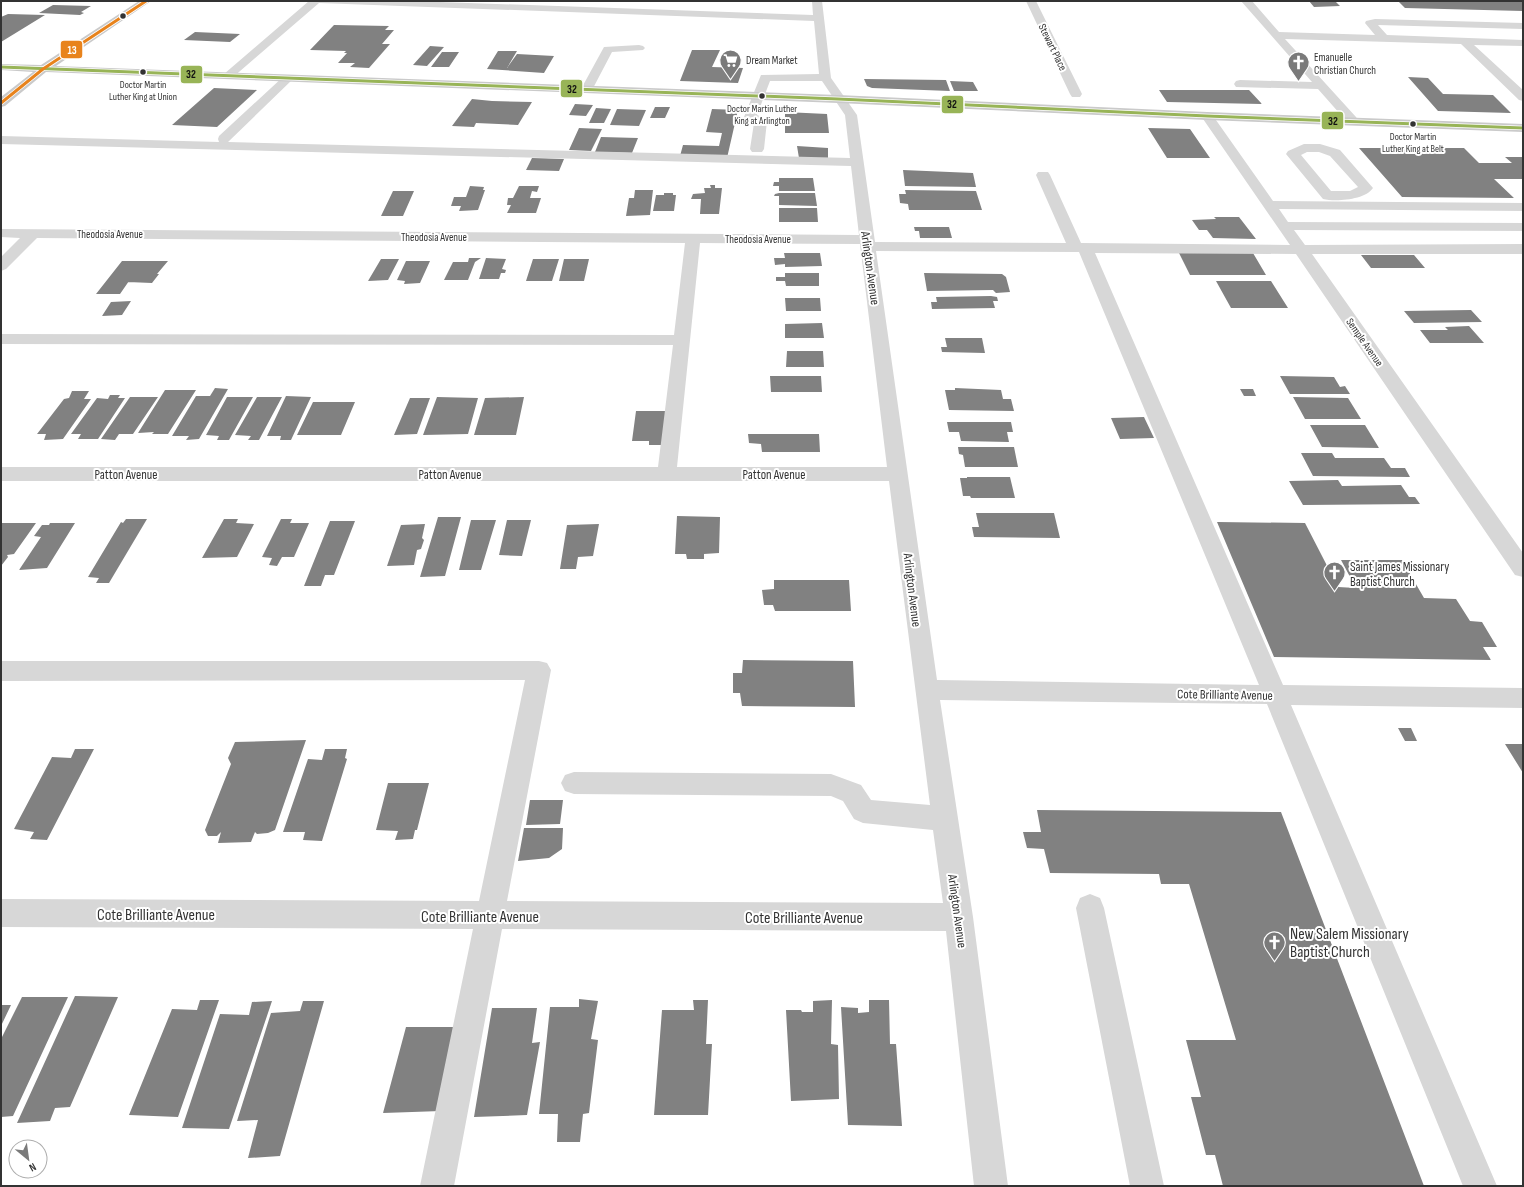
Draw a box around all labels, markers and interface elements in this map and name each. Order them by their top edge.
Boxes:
unlabelled marker [118,11,128,21]
street label: Stewart Place [1036,22,1070,73]
line badge: 13 [60,40,83,59]
text: 13 [67,44,77,57]
supermarket icon: Dream Market [718,47,744,80]
church icon: Emanuelle Christian Church [1286,50,1312,83]
place label: Emanuelle Christian Church [1314,51,1376,77]
place label: Dream Market [746,54,798,67]
line badge: 32 [180,65,203,84]
marker: Doctor Martin Luther King at Union [138,67,148,77]
text: 32 [186,68,196,81]
place label: Doctor Martin Luther King at Union [109,79,177,103]
line badge: 32 [560,79,583,98]
text: 32 [567,83,577,96]
marker: Doctor Martin Luther King at Arlington [757,91,767,101]
line badge: 32 [941,95,964,114]
text: 32 [947,98,957,111]
place label: Doctor Martin Luther King at Arlington [727,103,797,127]
line badge: 32 [1321,111,1344,130]
text: 32 [1328,115,1338,128]
marker: Doctor Martin Luther King at Belt [1408,119,1418,129]
place label: Doctor Martin Luther King at Belt [1382,131,1444,155]
street label: Theodosia Avenue [77,228,143,241]
street label: Arlington Avenue [857,229,883,306]
street label: Theodosia Avenue [401,231,467,244]
street label: Theodosia Avenue [725,233,791,246]
street label: Semple Avenue [1343,316,1386,369]
street label: Patton Avenue [95,467,157,483]
street label: Patton Avenue [419,467,481,483]
street label: Patton Avenue [743,467,805,483]
street label: Arlington Avenue [899,551,924,628]
place label: Saint James Missionary Baptist Church [1350,559,1449,590]
church icon: Saint James Missionary Baptist Church [1321,560,1347,593]
street label: Cote Brilliante Avenue [1177,686,1273,704]
street label: Arlington Avenue [944,872,970,949]
street label: Cote Brilliante Avenue [97,906,215,925]
street label: Cote Brilliante Avenue [421,908,539,927]
street label: Cote Brilliante Avenue [745,909,863,928]
place label: New Salem Missionary Baptist Church [1290,925,1409,962]
church icon: New Salem Missionary Baptist Church [1262,929,1288,962]
north arrow [8,1139,48,1179]
text: N [27,1160,38,1174]

